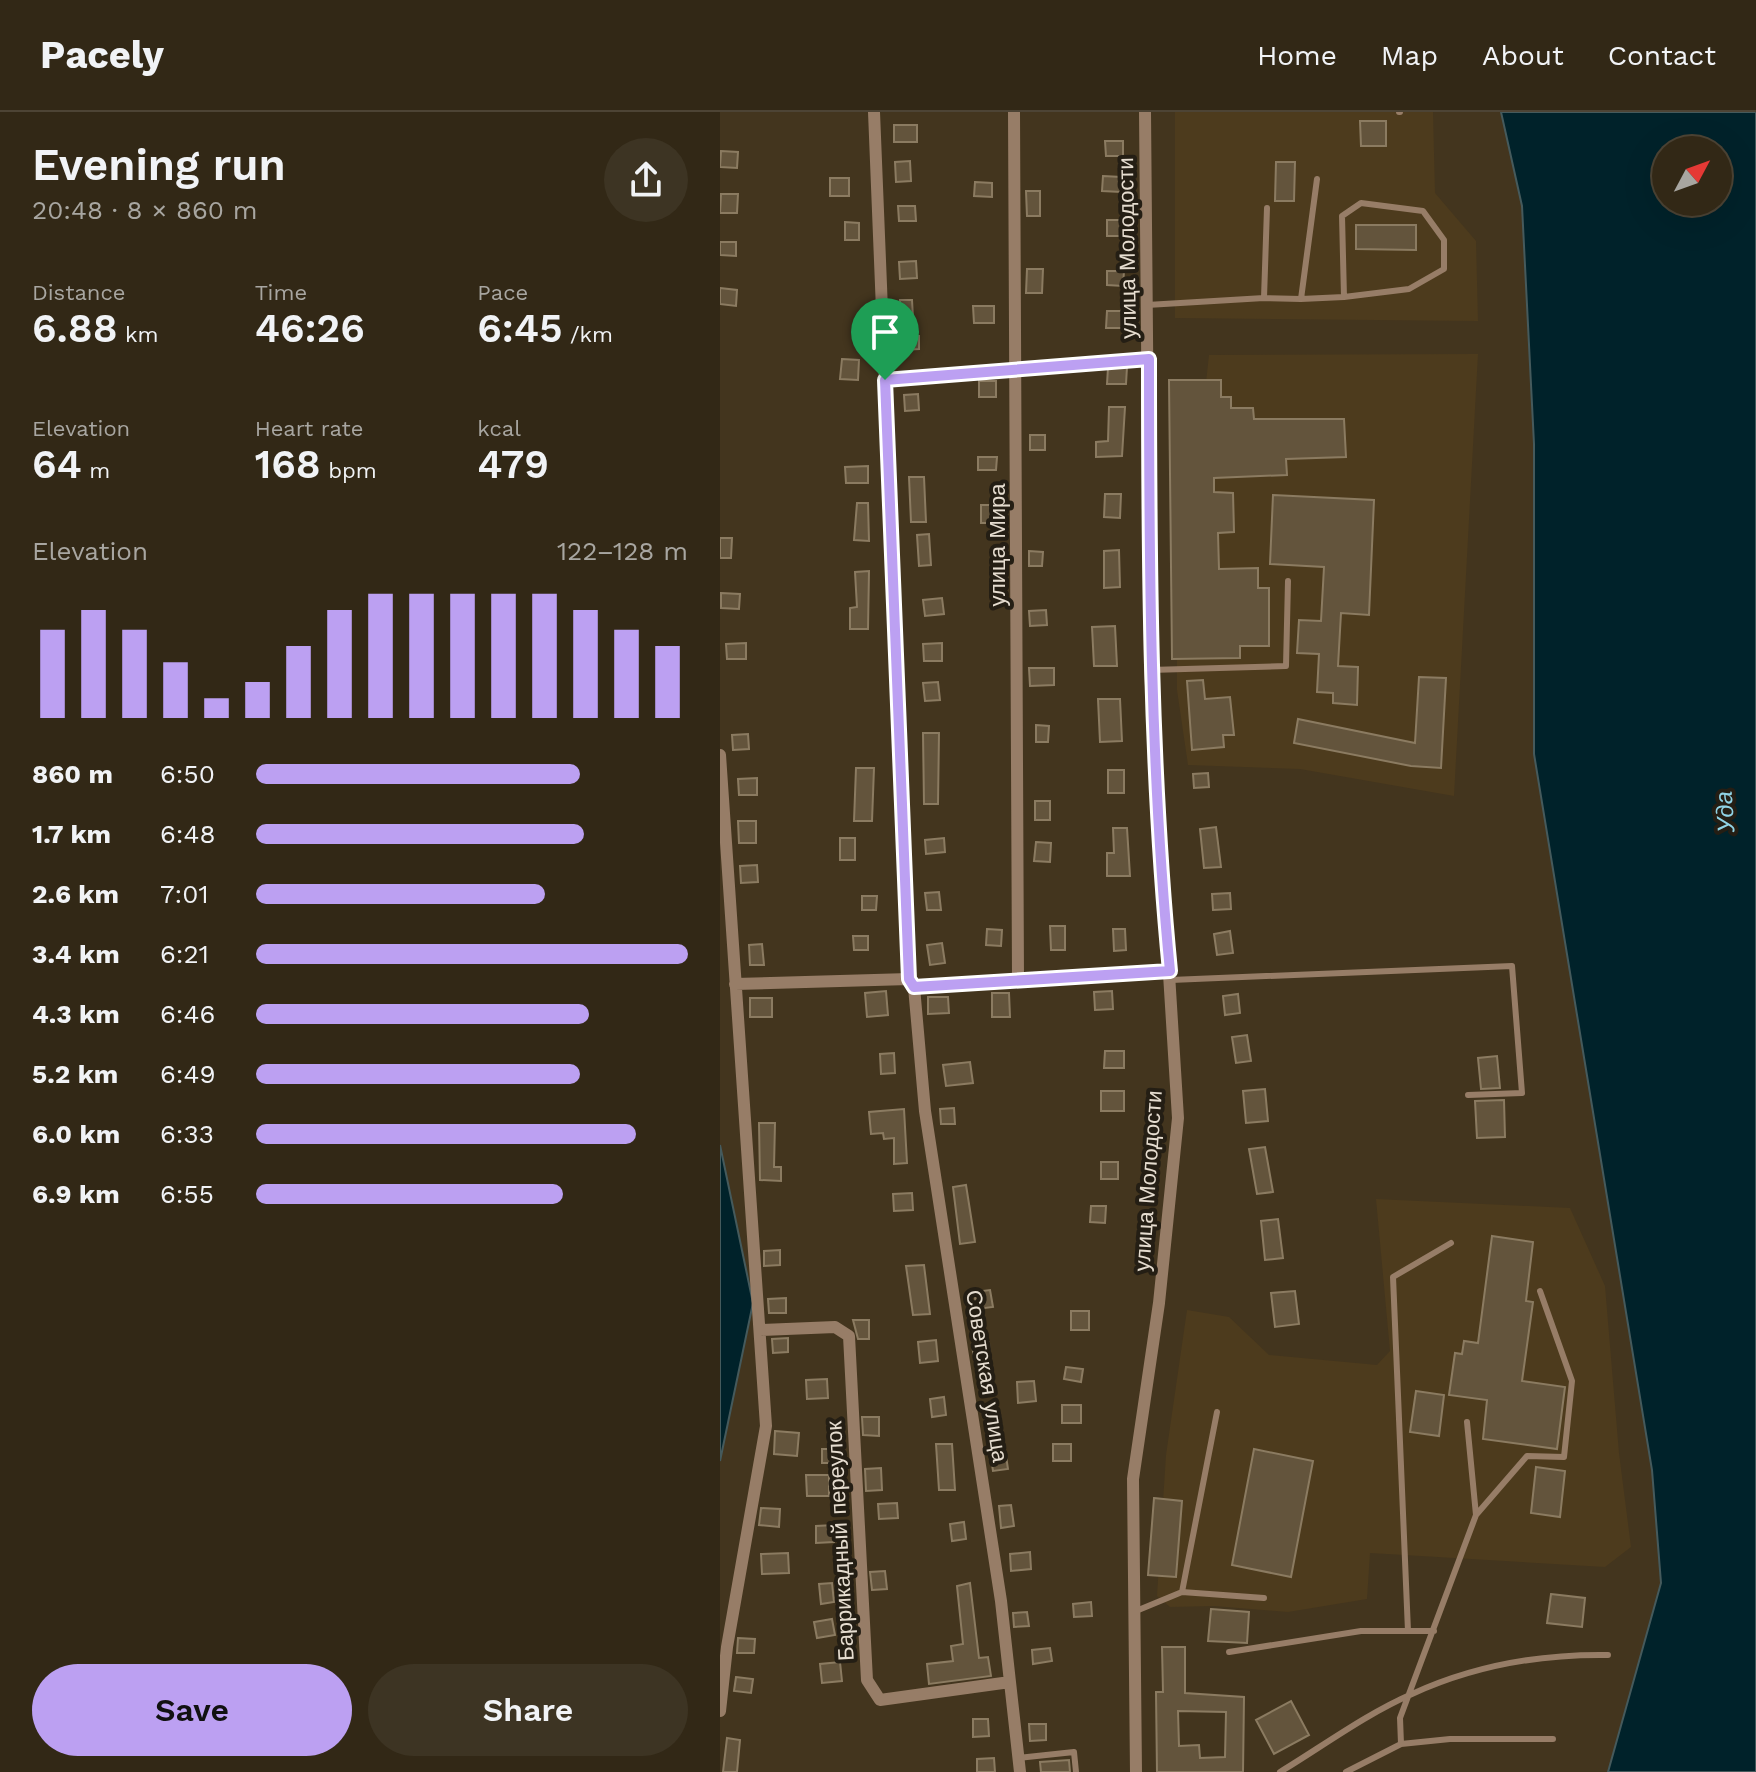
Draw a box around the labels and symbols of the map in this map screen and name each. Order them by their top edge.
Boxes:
north arrow [1652,136,1732,216]
street label: улица Молодости [1113,157,1141,339]
pin [851,298,919,380]
street label: улица Мира [985,483,1010,607]
water label: Уда [1710,790,1740,835]
street label: улица Молодости [1129,1090,1167,1272]
street label: Советская улица [961,1288,1013,1465]
street label: Баррикадный переулок [821,1420,859,1662]

